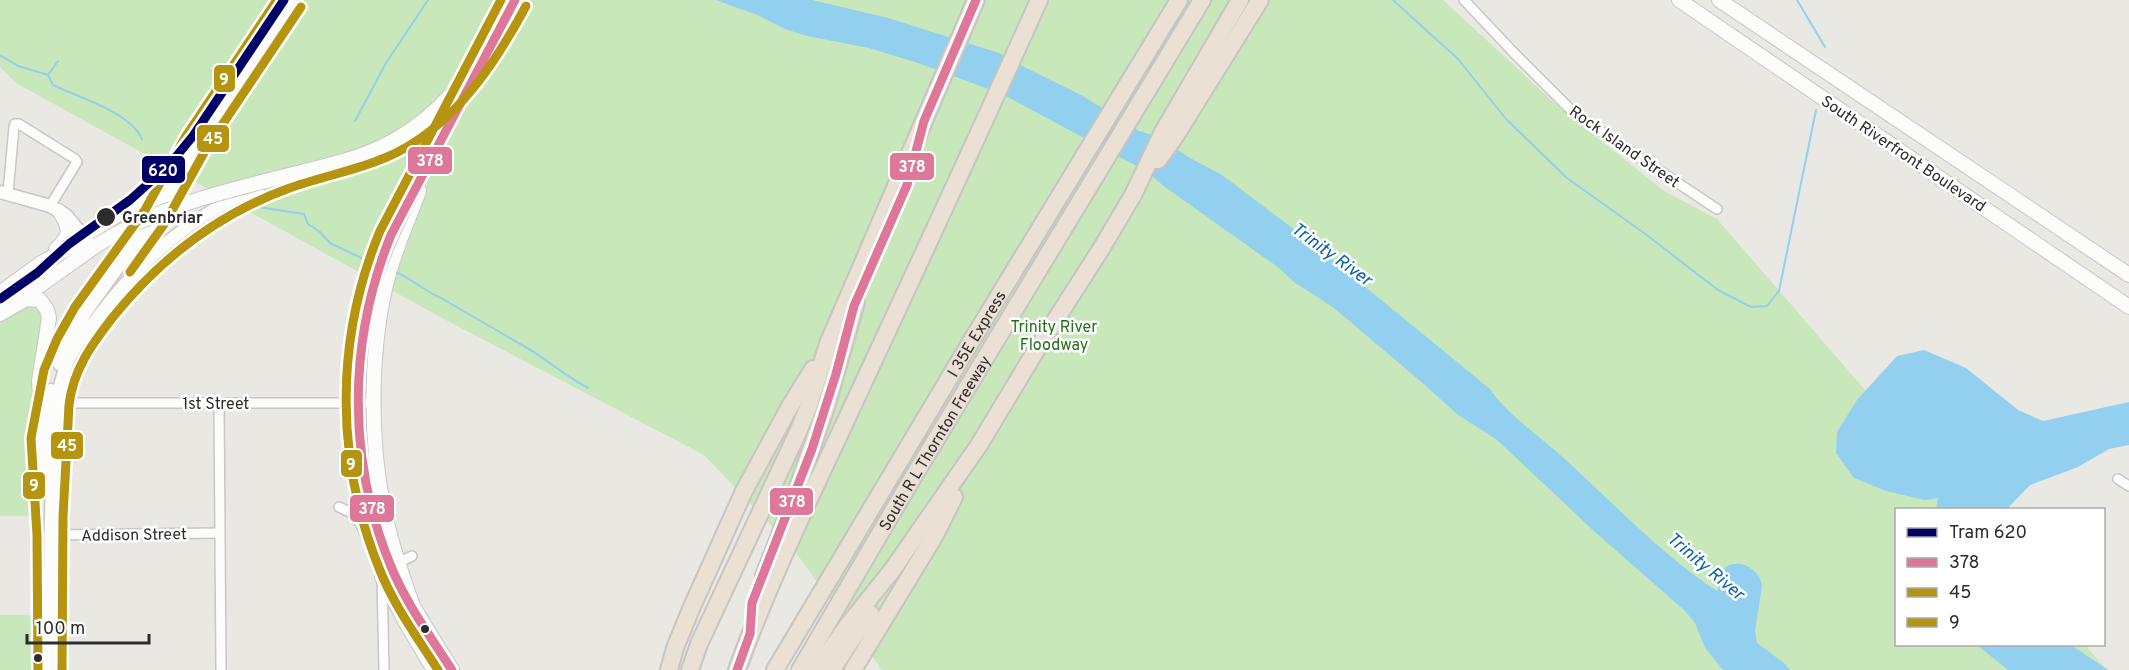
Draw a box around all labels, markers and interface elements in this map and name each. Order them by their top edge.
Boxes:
line badge: 9 [213,64,236,93]
text: 9 [219,71,229,91]
street label: South Riverfront Boulevard [1817,92,1989,217]
street label: Rock Island Street [1565,102,1683,193]
line badge: 45 [196,124,230,153]
text: 45 [203,130,223,150]
line badge: 378 [407,146,453,175]
text: 378 [416,152,444,172]
line badge: 378 [889,152,935,181]
line badge: 620 [141,155,186,184]
text: 378 [898,158,926,178]
text: 620 [148,162,178,182]
marker: Greenbriar [95,206,117,228]
place label: Greenbriar [122,209,203,229]
water label: Trinity River [1286,218,1378,294]
street label: I 35E Express [944,288,1012,381]
park label: Trinity River Floodway [1011,318,1098,356]
street label: South R L Thornton Freeway [876,352,996,535]
street label: 1st Street [183,395,249,415]
line badge: 45 [50,431,84,460]
text: 45 [57,437,77,457]
line badge: 9 [340,449,363,478]
text: 9 [346,456,356,476]
line badge: 9 [22,471,46,500]
text: 9 [29,477,39,497]
line badge: 378 [769,487,814,516]
text: 378 [778,493,806,513]
line badge: 378 [349,494,395,523]
text: 378 [358,500,386,520]
legend [1895,508,2105,646]
text: Tram 620 [1949,522,2027,545]
street label: Addison Street [81,525,187,547]
water label: Trinity River [1661,528,1750,608]
text: 378 [1949,552,1980,575]
text: 45 [1949,582,1971,605]
scale bar [27,607,148,645]
text: 9 [1949,612,1960,635]
text: 100 m [36,618,85,641]
unlabelled marker [419,623,431,635]
unlabelled marker [32,652,44,664]

